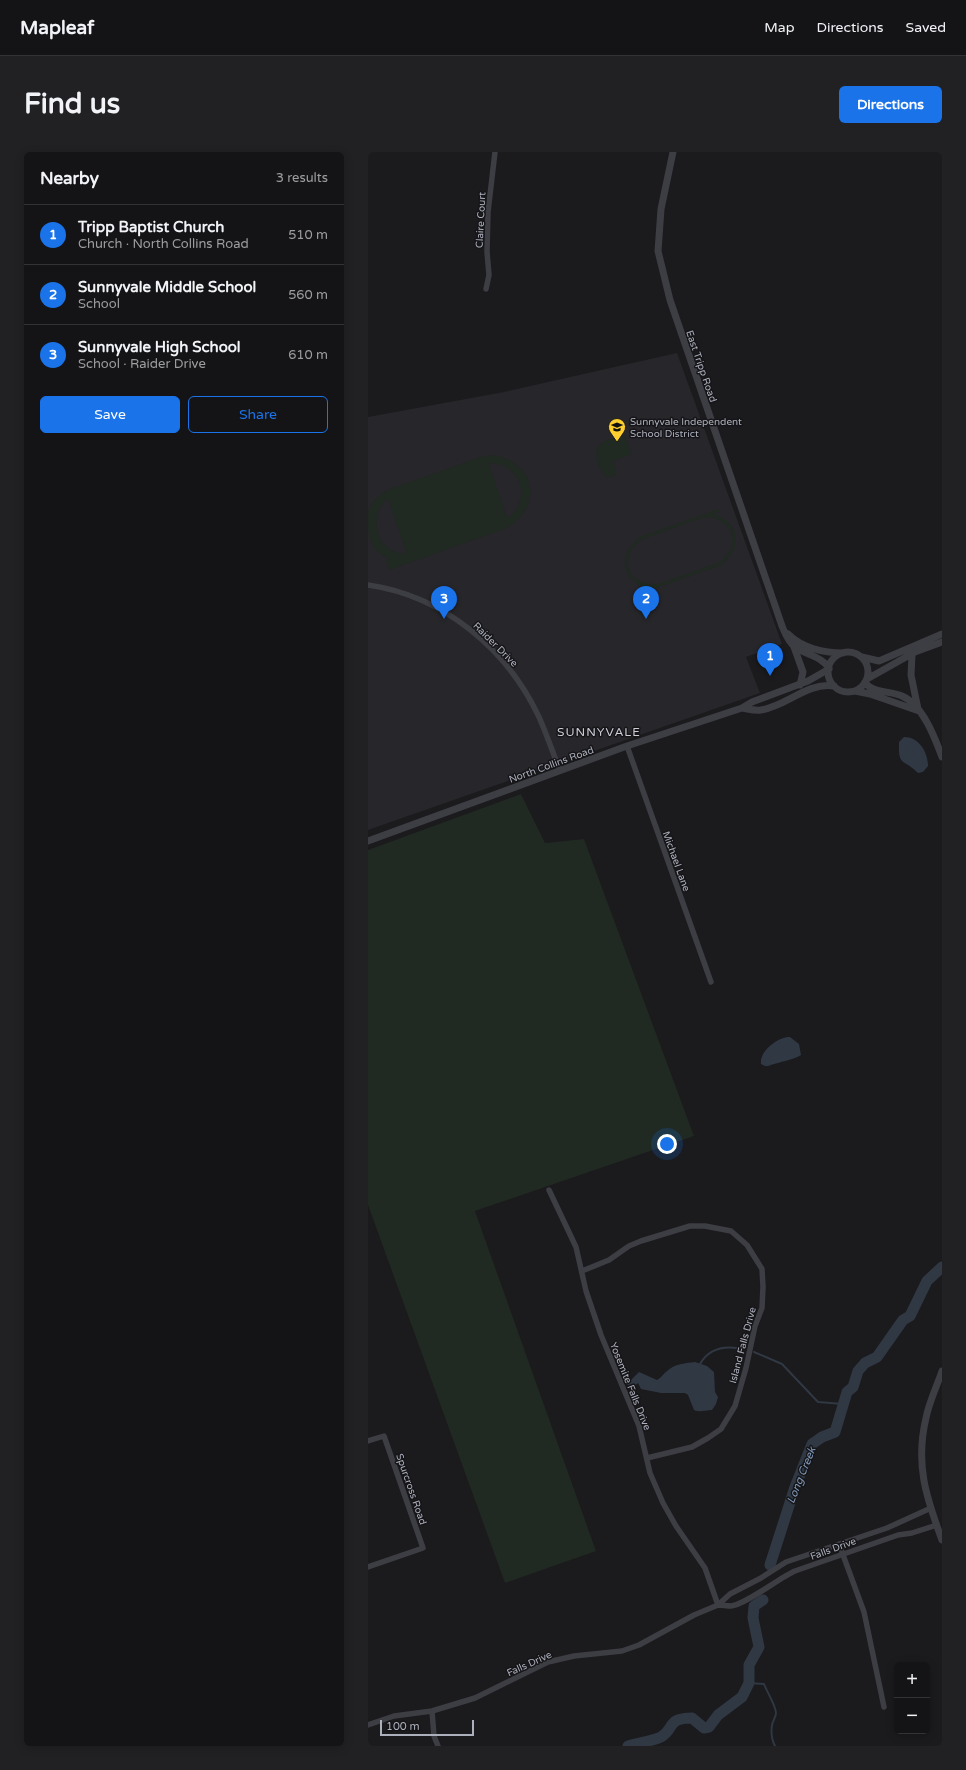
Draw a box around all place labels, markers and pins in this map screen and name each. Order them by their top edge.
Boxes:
place label: Sunnyvale Independent School District [630,416,742,440]
school or university icon: Sunnyvale Independent School District [607,417,627,442]
pin: 3 [431,586,457,619]
pin: 2 [633,586,659,619]
pin: 1 [757,643,783,676]

